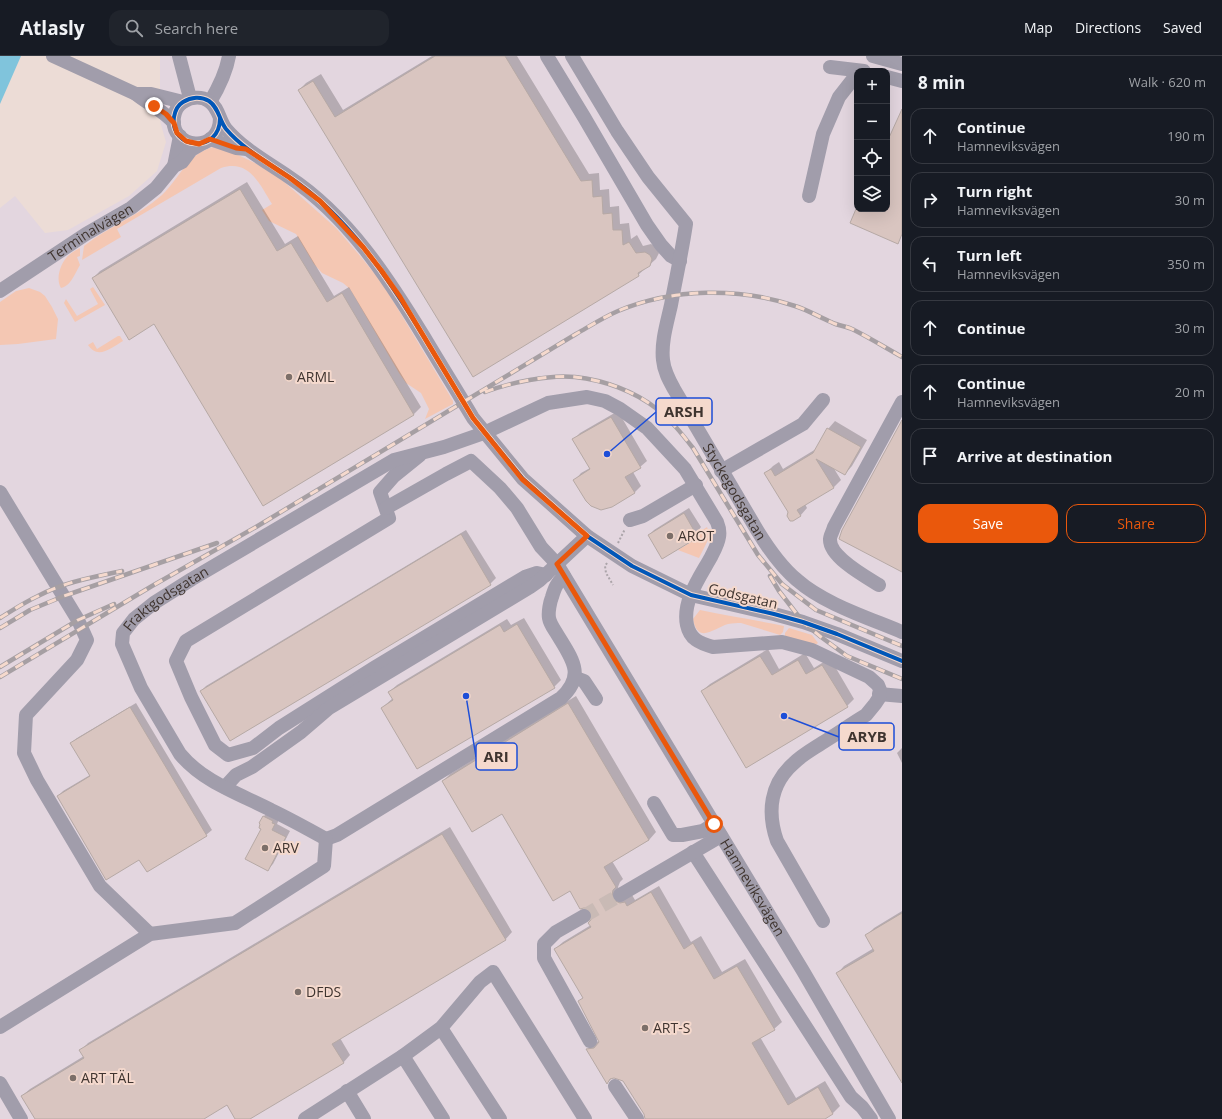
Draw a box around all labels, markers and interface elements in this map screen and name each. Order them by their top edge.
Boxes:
search box [109,10,389,46]
text: Atlasly [20,15,85,41]
icon: search [123,17,145,39]
text: Search here [155,18,238,38]
text: Map [1024,18,1053,37]
text: Directions [1075,18,1141,37]
text: Saved [1163,18,1202,37]
map controls [854,68,890,212]
button: + [854,68,890,104]
text: 8 min [918,71,965,94]
text: Walk · 620 m [1129,73,1206,91]
route end [145,97,163,115]
button: − [854,104,890,140]
text: Continue [957,117,1025,137]
icon: ahead [919,125,941,147]
text: 190 m [1167,127,1205,145]
text: Hamneviksvägen [957,137,1060,155]
button: locate [854,140,890,176]
button: layers [854,176,890,212]
text: Turn right [957,181,1032,201]
icon: right [919,189,941,211]
text: 30 m [1175,191,1205,209]
street label: Terminalvägen [44,199,137,266]
text: Hamneviksvägen [957,201,1060,219]
text: Turn left [957,245,1022,265]
icon: left [919,253,941,275]
text: 350 m [1167,255,1205,273]
text: Hamneviksvägen [957,265,1060,283]
icon: ahead [919,317,941,339]
text: Continue [957,318,1025,338]
text: 30 m [1175,319,1205,337]
place label: ARML [297,367,334,386]
marker: ARML [284,372,294,382]
text: Continue [957,373,1025,393]
icon: ahead [919,381,941,403]
text: 20 m [1175,383,1205,401]
text: Hamneviksvägen [957,393,1060,411]
callout: ARSH [656,398,712,425]
text: ARSH [664,401,704,421]
street label: Styckegodsgatan [699,439,771,544]
icon: arrive [919,445,941,467]
text: Arrive at destination [957,446,1112,466]
button: Save [918,504,1058,543]
button: Share [1066,504,1206,543]
place label: AROT [678,526,714,545]
marker: AROT [665,531,675,541]
street label: Fraktgodsgatan [118,561,212,635]
street label: Godsgatan [707,578,780,613]
callout: ARYB [839,723,894,750]
text: ARYB [847,726,887,746]
callout: ARI [476,743,517,770]
text: ARI [483,746,509,766]
route start [705,815,723,833]
street label: Hamneviksvägen [716,835,790,940]
place label: ARV [273,838,299,857]
marker: ARV [260,843,270,853]
place label: DFDS [306,982,341,1001]
marker: DFDS [293,987,303,997]
place label: ART-S [653,1018,690,1037]
marker: ART-S [640,1023,650,1033]
place label: ART TÄL [81,1068,134,1087]
marker: ART TÄL [68,1073,78,1083]

